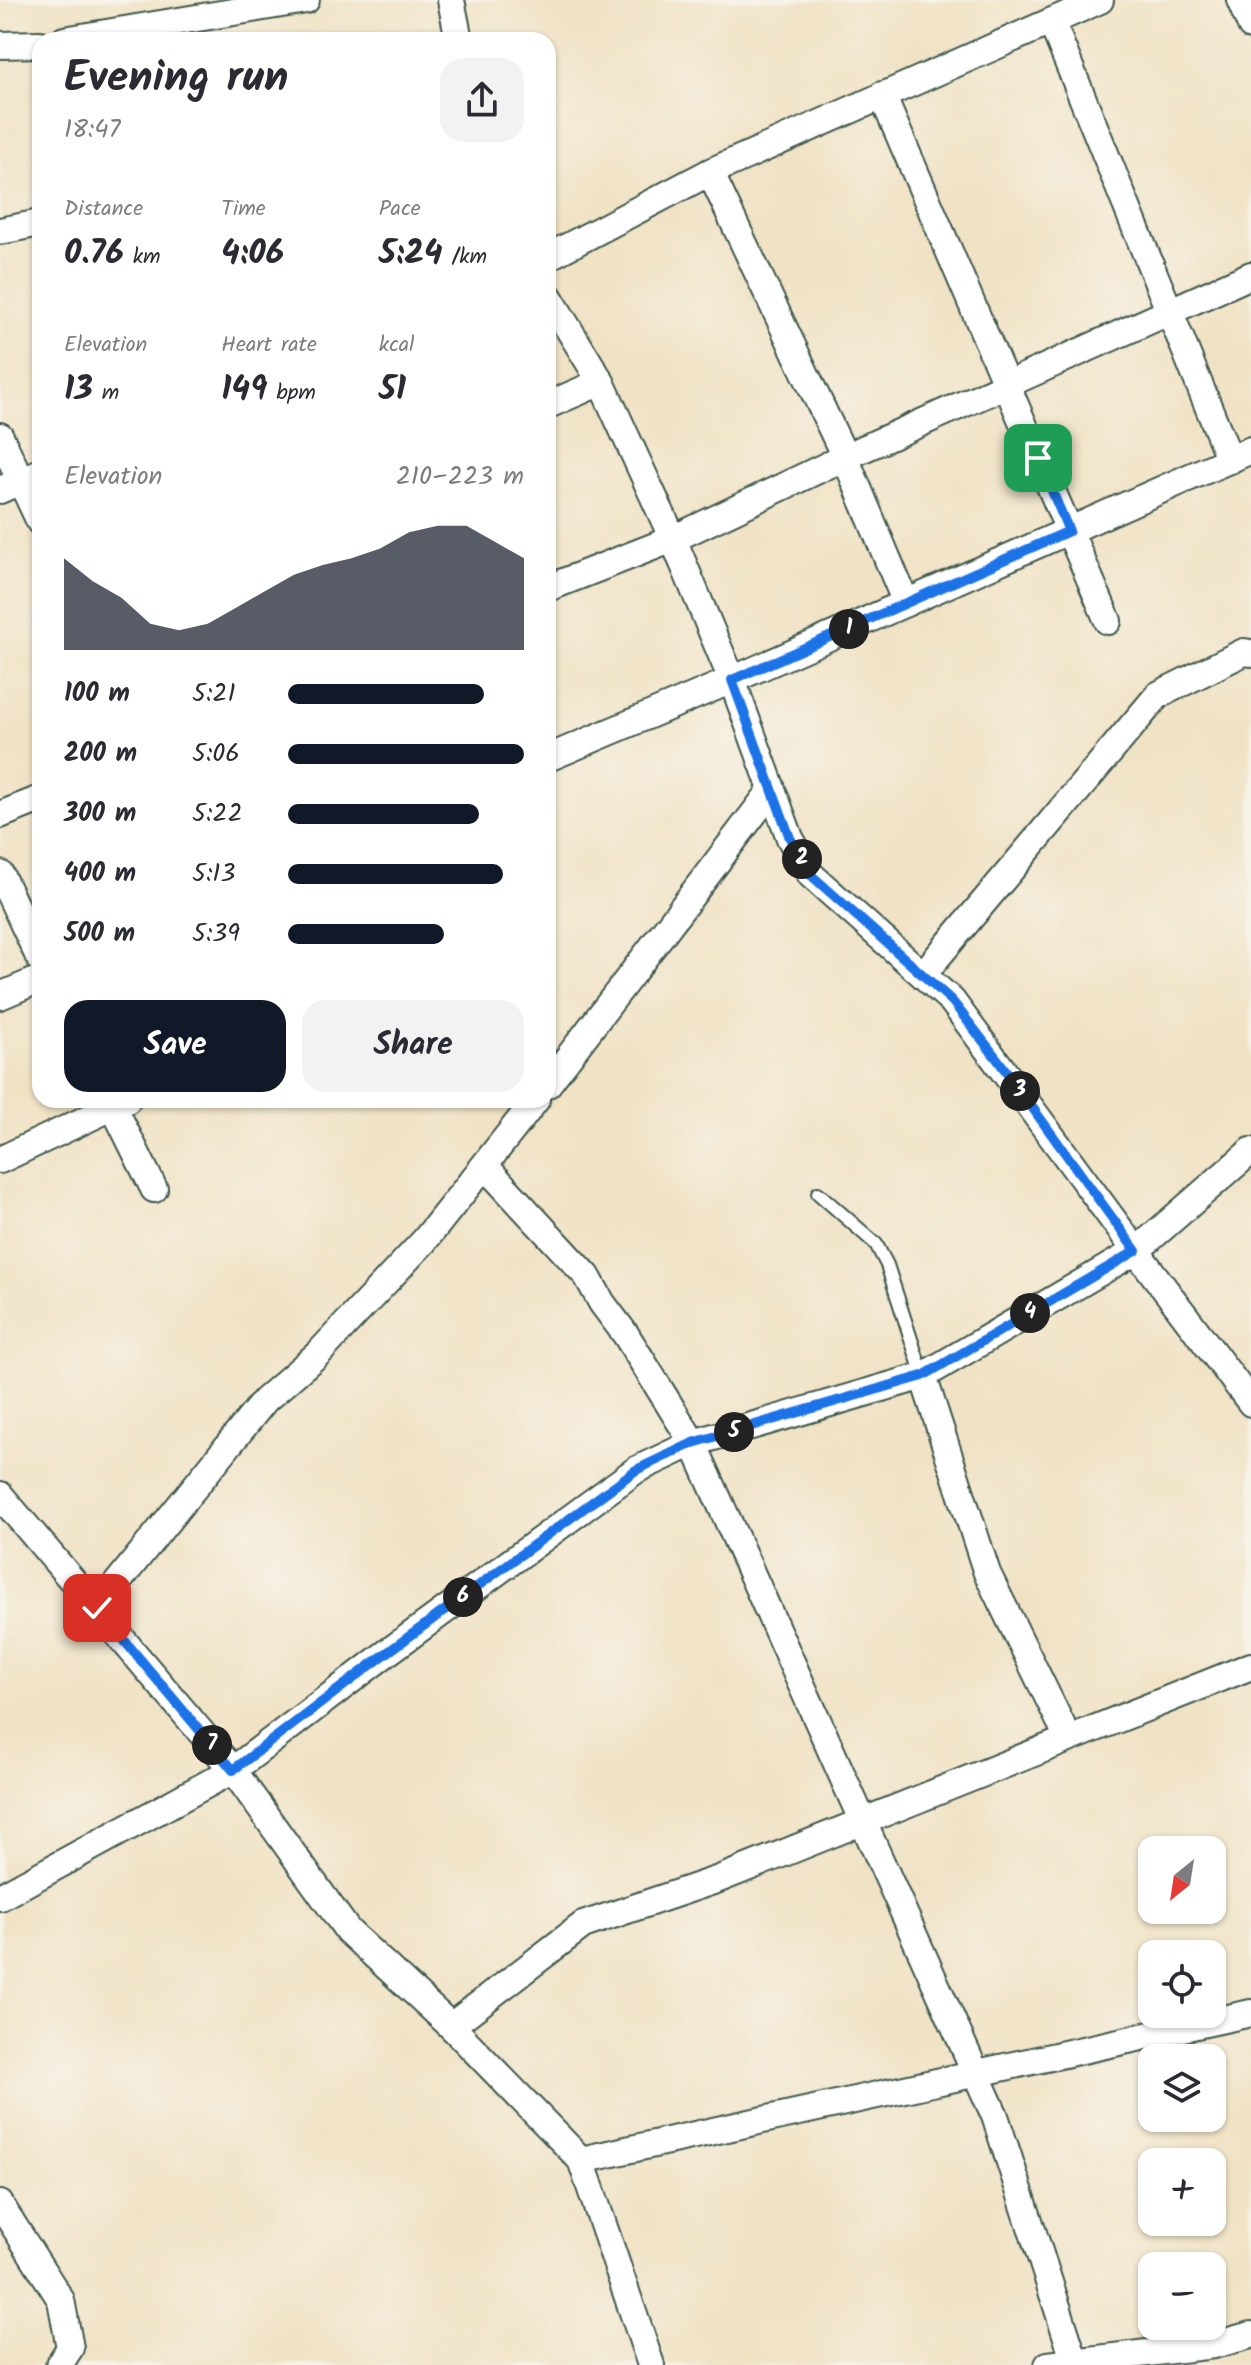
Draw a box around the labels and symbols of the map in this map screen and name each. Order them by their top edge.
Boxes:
pin [1004,424,1072,492]
pin: 1 [829,609,869,649]
pin: 2 [782,839,822,879]
pin: 3 [1000,1071,1040,1111]
pin: 4 [1010,1293,1050,1333]
pin: 5 [714,1412,754,1452]
pin [63,1574,131,1642]
pin: 6 [443,1577,483,1617]
pin: 7 [192,1725,232,1765]
north arrow [1138,1836,1226,1924]

